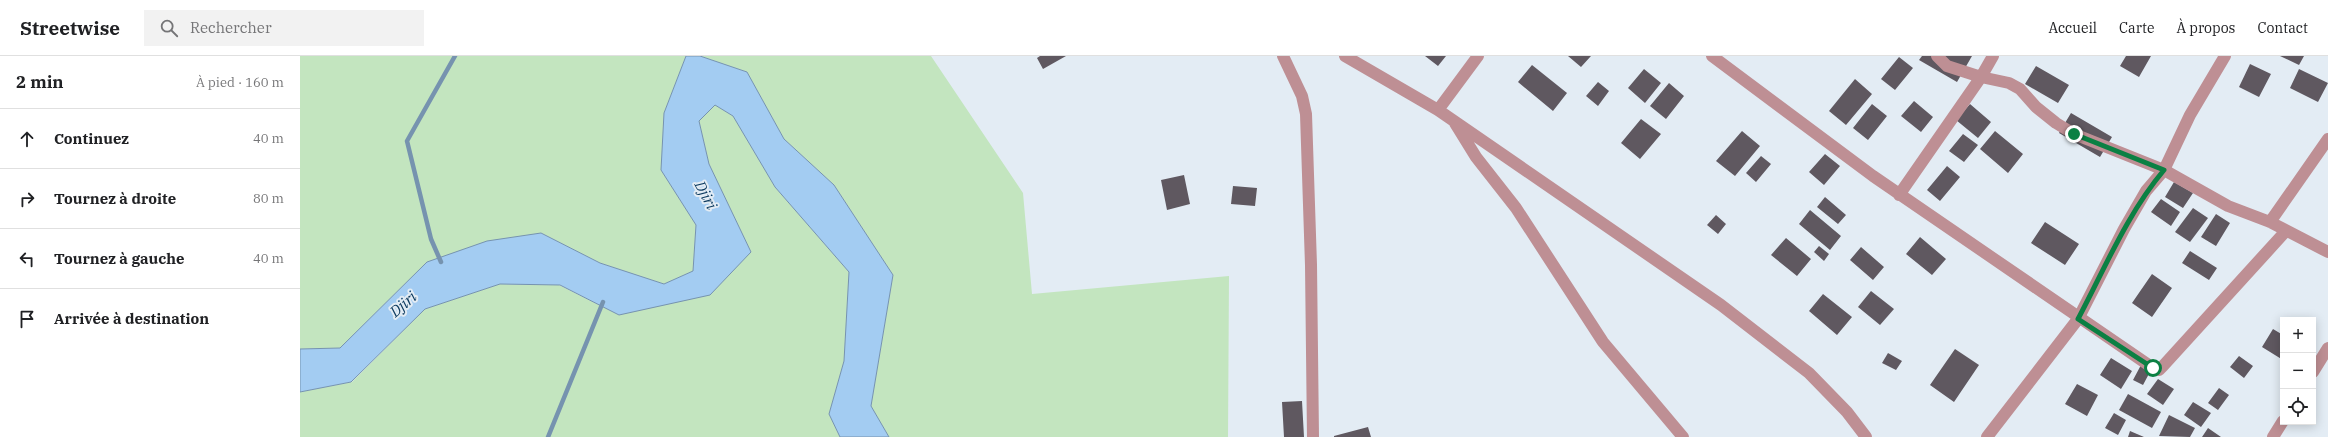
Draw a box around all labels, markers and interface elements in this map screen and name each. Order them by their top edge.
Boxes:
search box [144,10,424,46]
text: Streetwise [20,16,120,40]
icon: search [158,17,180,39]
text: Rechercher [190,18,272,37]
text: Accueil [2048,19,2097,37]
text: Carte [2119,19,2154,37]
text: À propos [2176,19,2235,37]
text: Contact [2257,19,2308,37]
text: 2 min [16,71,64,93]
text: À pied · 160 m [196,74,284,91]
route end [2065,125,2083,143]
icon: ahead [16,128,38,150]
text: Continuez [54,129,129,148]
text: 40 m [253,130,284,147]
water label: Djiri [690,177,722,213]
icon: right [16,188,38,210]
text: Tournez à droite [54,189,176,208]
text: 80 m [253,190,284,207]
icon: left [16,248,38,270]
text: Tournez à gauche [54,249,185,268]
text: 40 m [253,250,284,267]
water label: Djiri [385,287,421,322]
icon: arrive [16,308,38,330]
text: Arrivée à destination [54,309,209,328]
map controls [2280,317,2316,425]
button: + [2280,317,2316,353]
button: − [2280,353,2316,389]
route start [2144,359,2162,377]
button: locate [2280,389,2316,425]

